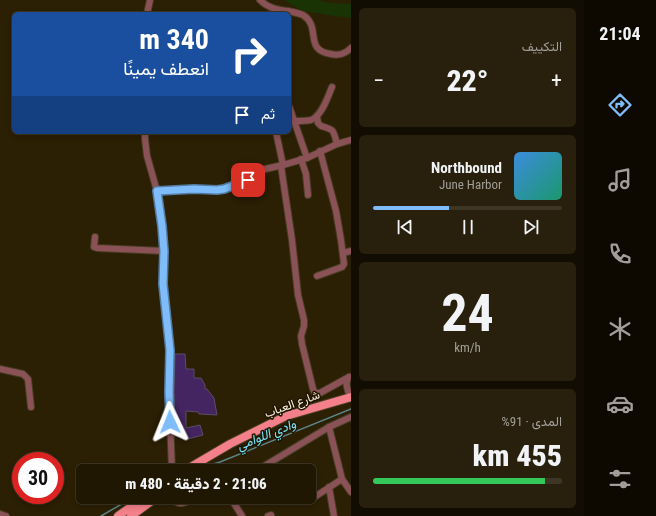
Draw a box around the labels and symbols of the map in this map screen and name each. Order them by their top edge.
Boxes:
pin [231,163,265,197]
street label: شارع العباب [262,388,322,422]
position arrow [149,401,191,443]
water label: وادي اللوامي [234,416,299,456]
speed limit sign: 30 [12,452,64,504]

